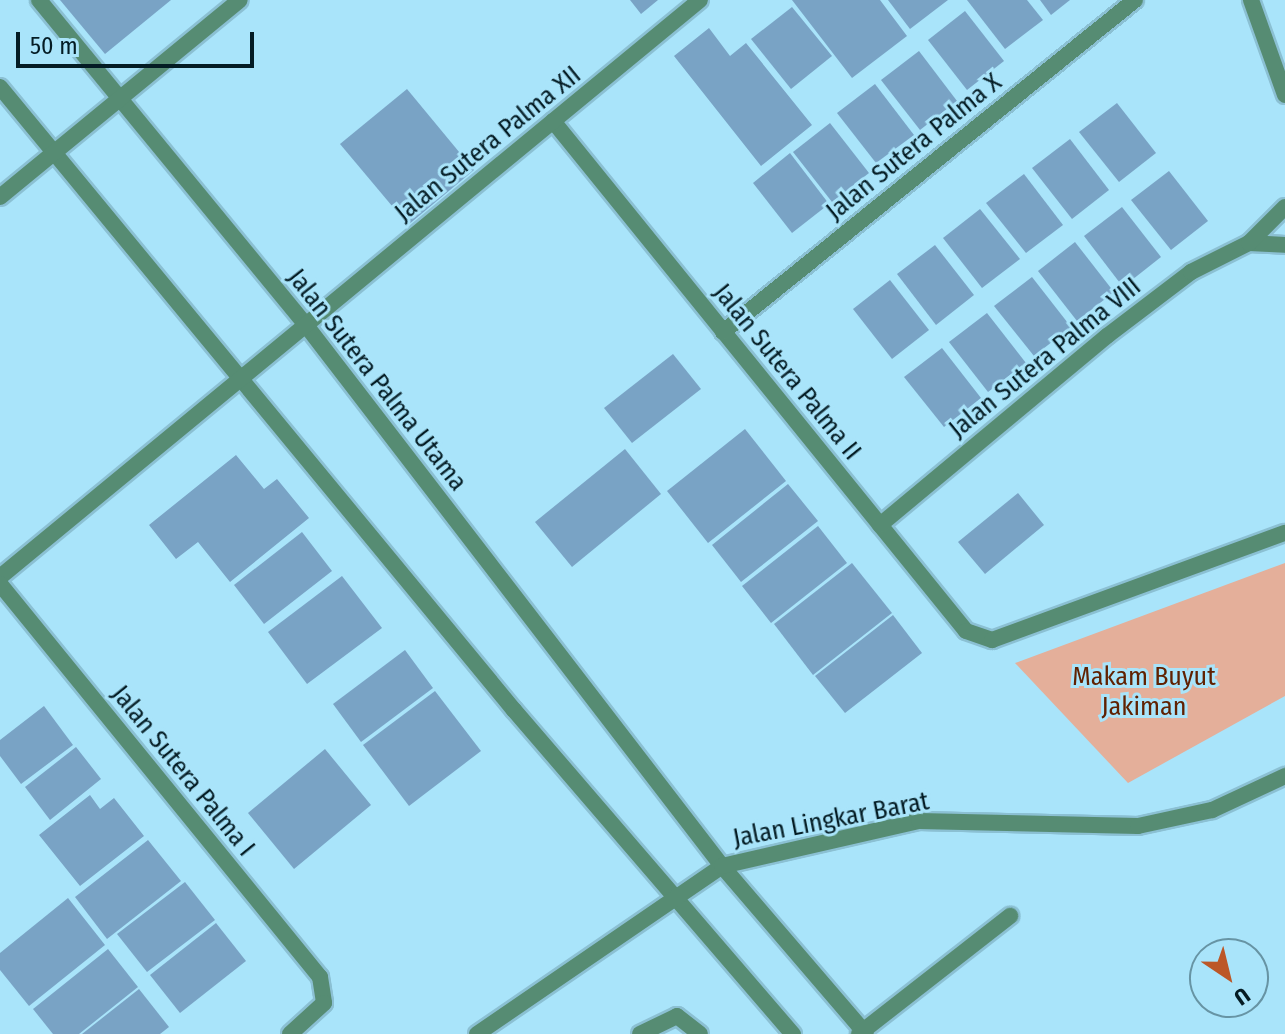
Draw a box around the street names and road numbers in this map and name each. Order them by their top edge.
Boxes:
street label: Jalan Sutera Palma XII [389,59,587,229]
street label: Jalan Sutera Palma X [820,67,1008,227]
street label: Jalan Sutera Palma Utama [281,263,473,497]
street label: Jalan Sutera Palma VIII [943,271,1147,445]
street label: Jalan Sutera Palma II [706,278,868,466]
street label: Jalan Sutera Palma I [105,679,261,863]
street label: Jalan Lingkar Barat [730,786,932,854]

